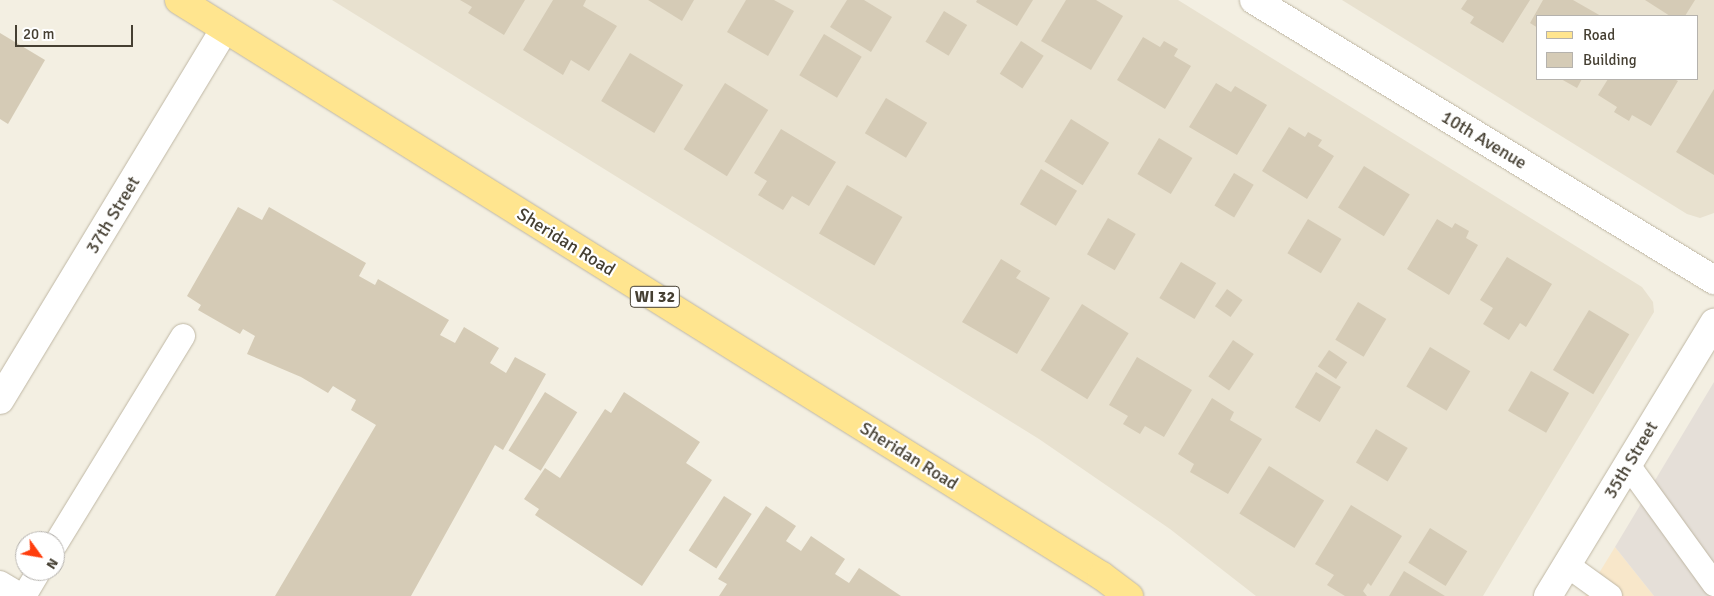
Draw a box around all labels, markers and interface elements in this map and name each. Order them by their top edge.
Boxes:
scale bar [18,15,135,47]
legend [1536,15,1699,80]
text: 20 m [23,25,54,43]
text: Road [1583,26,1615,44]
text: Building [1583,51,1637,69]
street label: 10th Avenue [1437,106,1531,174]
street label: 37th Street [81,172,145,258]
street label: Sheridan Road [513,203,619,281]
road number: WI 32 [629,284,681,310]
street label: Sheridan Road [856,417,962,495]
street label: 35th Street [1599,417,1663,503]
north arrow [15,531,65,581]
text: N [43,555,62,572]

